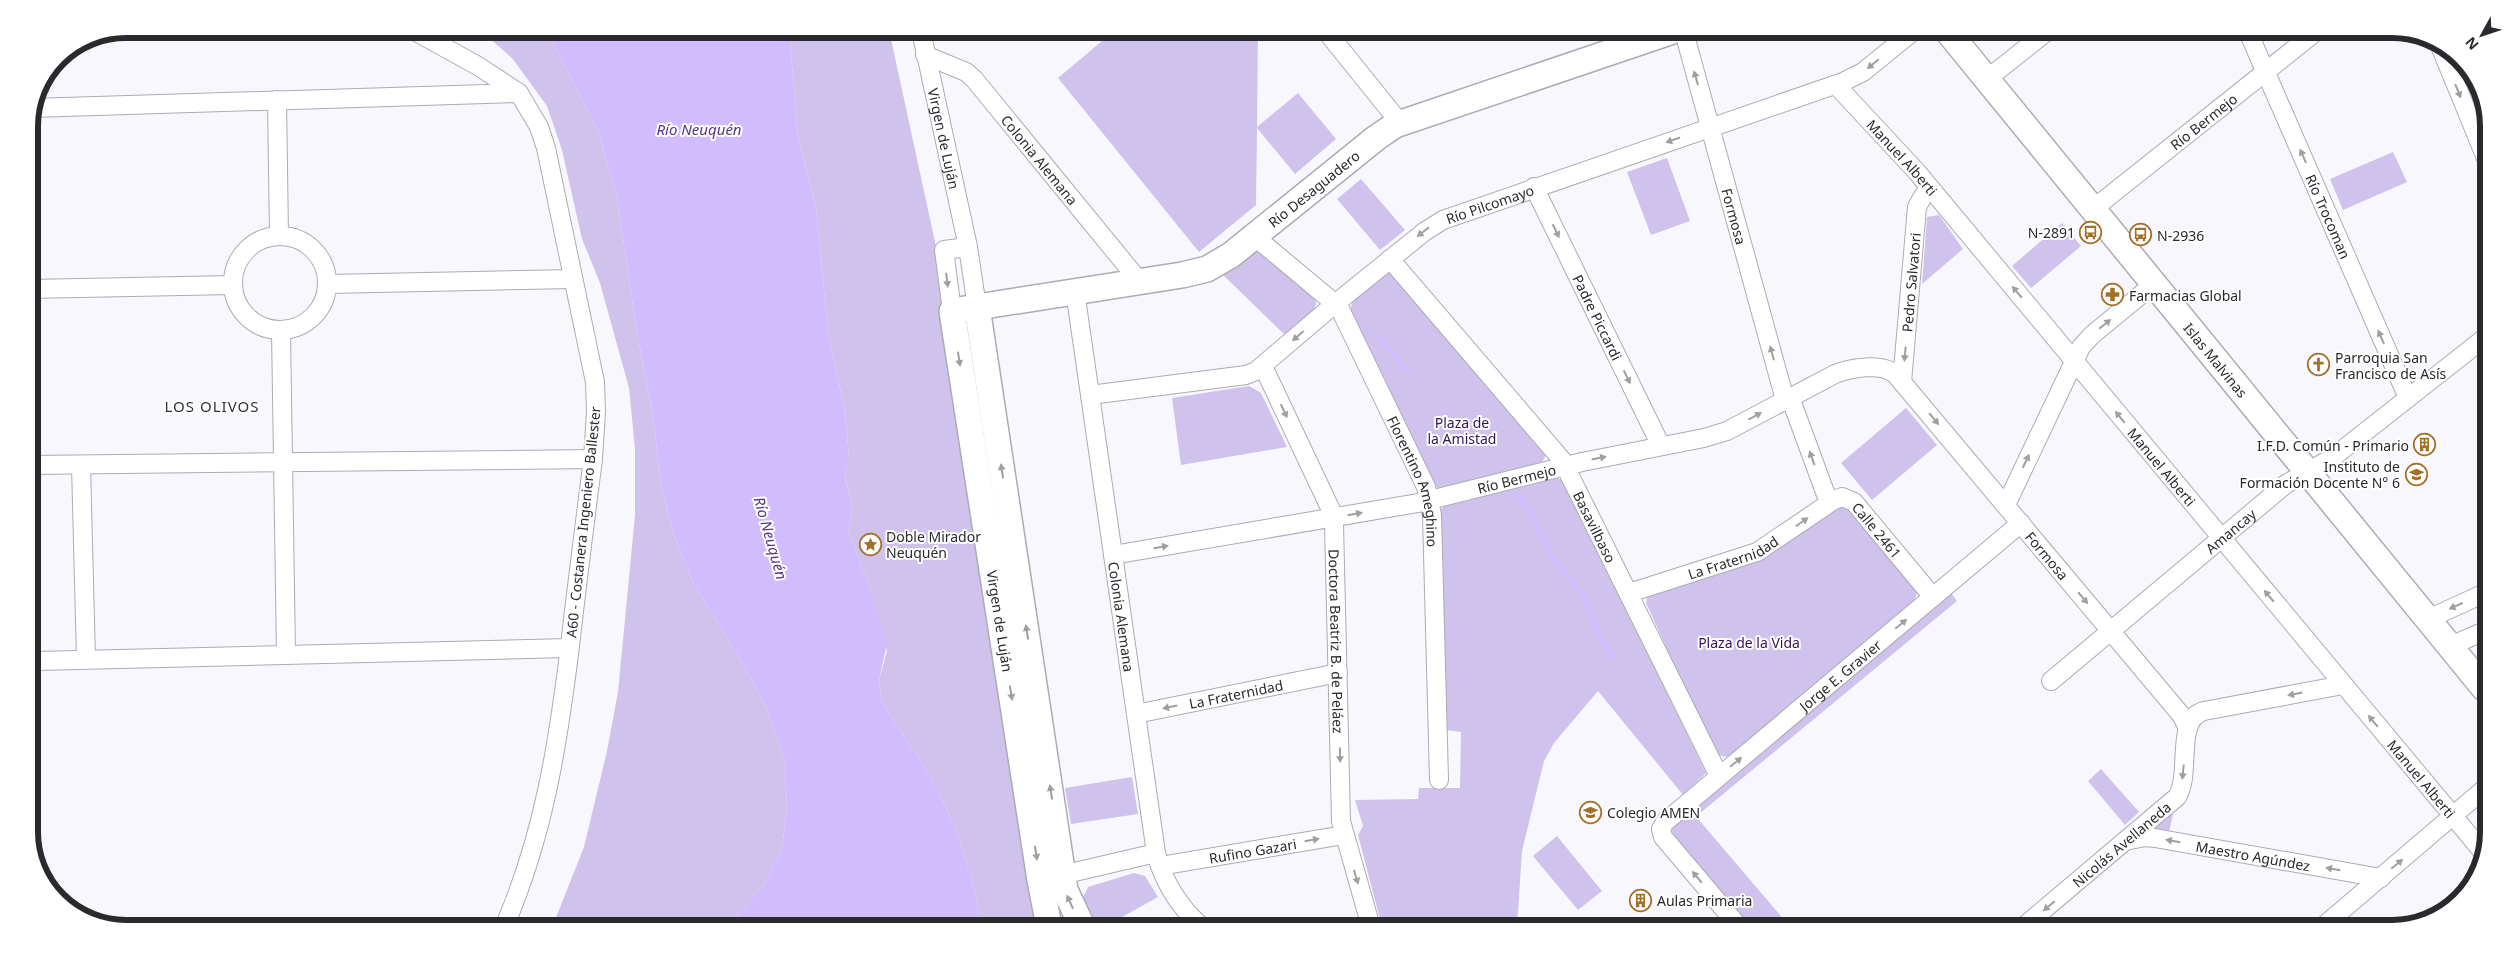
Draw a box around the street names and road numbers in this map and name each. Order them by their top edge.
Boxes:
street label: Virgen de Luján [924,86,965,191]
street label: Río Bermejo [2166,89,2241,154]
street label: Colonia Alemana [997,110,1082,209]
street label: Manuel Alberti [1863,115,1942,199]
street label: Río Desaguadero [1264,146,1363,231]
street label: Río Trocoman [2302,171,2355,262]
street label: Río Pilcomayo [1443,180,1536,228]
street label: Formosa [1718,186,1751,247]
street label: Pedro Salvatori [1897,232,1924,333]
street label: Padre Piccardi [1569,271,1627,363]
street label: Islas Malvinas [2180,318,2252,401]
street label: A60 - Costanera Ingeniero Ballester [561,405,605,639]
street label: Florentino Ameghino [1383,413,1442,547]
street label: Manuel Alberti [2124,423,2200,510]
street label: Río Bermejo [1475,459,1558,497]
street label: Basavilbaso [1569,488,1621,566]
street label: Calle 2461 [1848,498,1906,562]
street label: Amancay [2201,503,2260,557]
street label: Formosa [2022,527,2073,584]
street label: La Fraternidad [1685,531,1782,583]
street label: Doctora Beatriz B. de Peláez [1325,549,1348,734]
street label: Colonia Alemana [1105,560,1139,673]
street label: Virgen de Luján [983,569,1017,673]
street label: Jorge E. Gravier [1794,635,1885,716]
street label: La Fraternidad [1187,675,1285,713]
street label: Manuel Alberti [2384,735,2460,822]
street label: Nicolás Avellaneda [2068,797,2175,891]
street label: Rufino Gazari [1207,834,1298,867]
street label: Maestro Agúndez [2194,836,2312,875]

